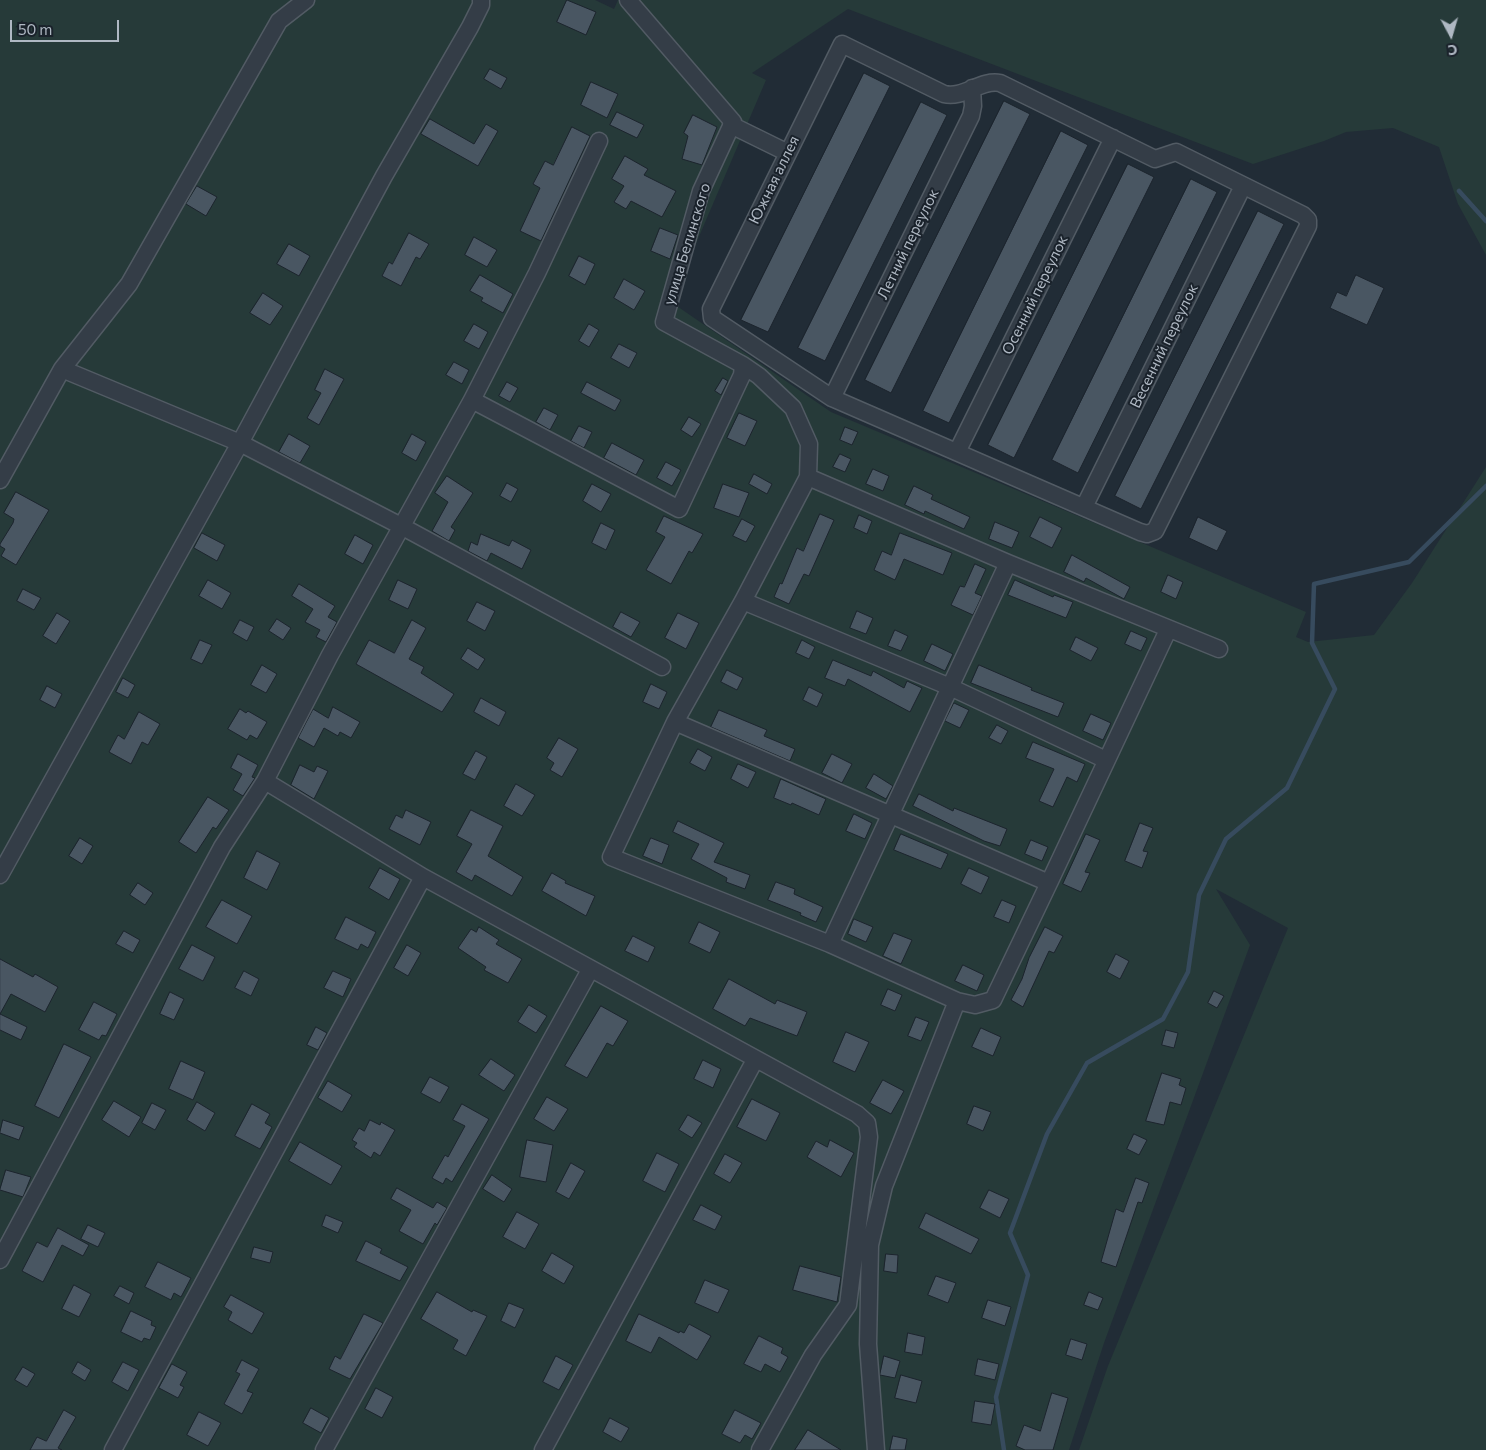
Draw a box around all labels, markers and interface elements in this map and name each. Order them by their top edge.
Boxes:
scale bar [12,10,121,42]
north arrow [1426,10,1476,60]
text: 50 m [18,20,52,38]
text: С [1447,41,1458,59]
street label: Южная аллея [745,133,803,227]
street label: улица Белинского [660,181,714,307]
street label: Летний переулок [873,186,943,302]
street label: Осенний переулок [998,232,1072,358]
street label: Весенний переулок [1126,281,1202,411]

